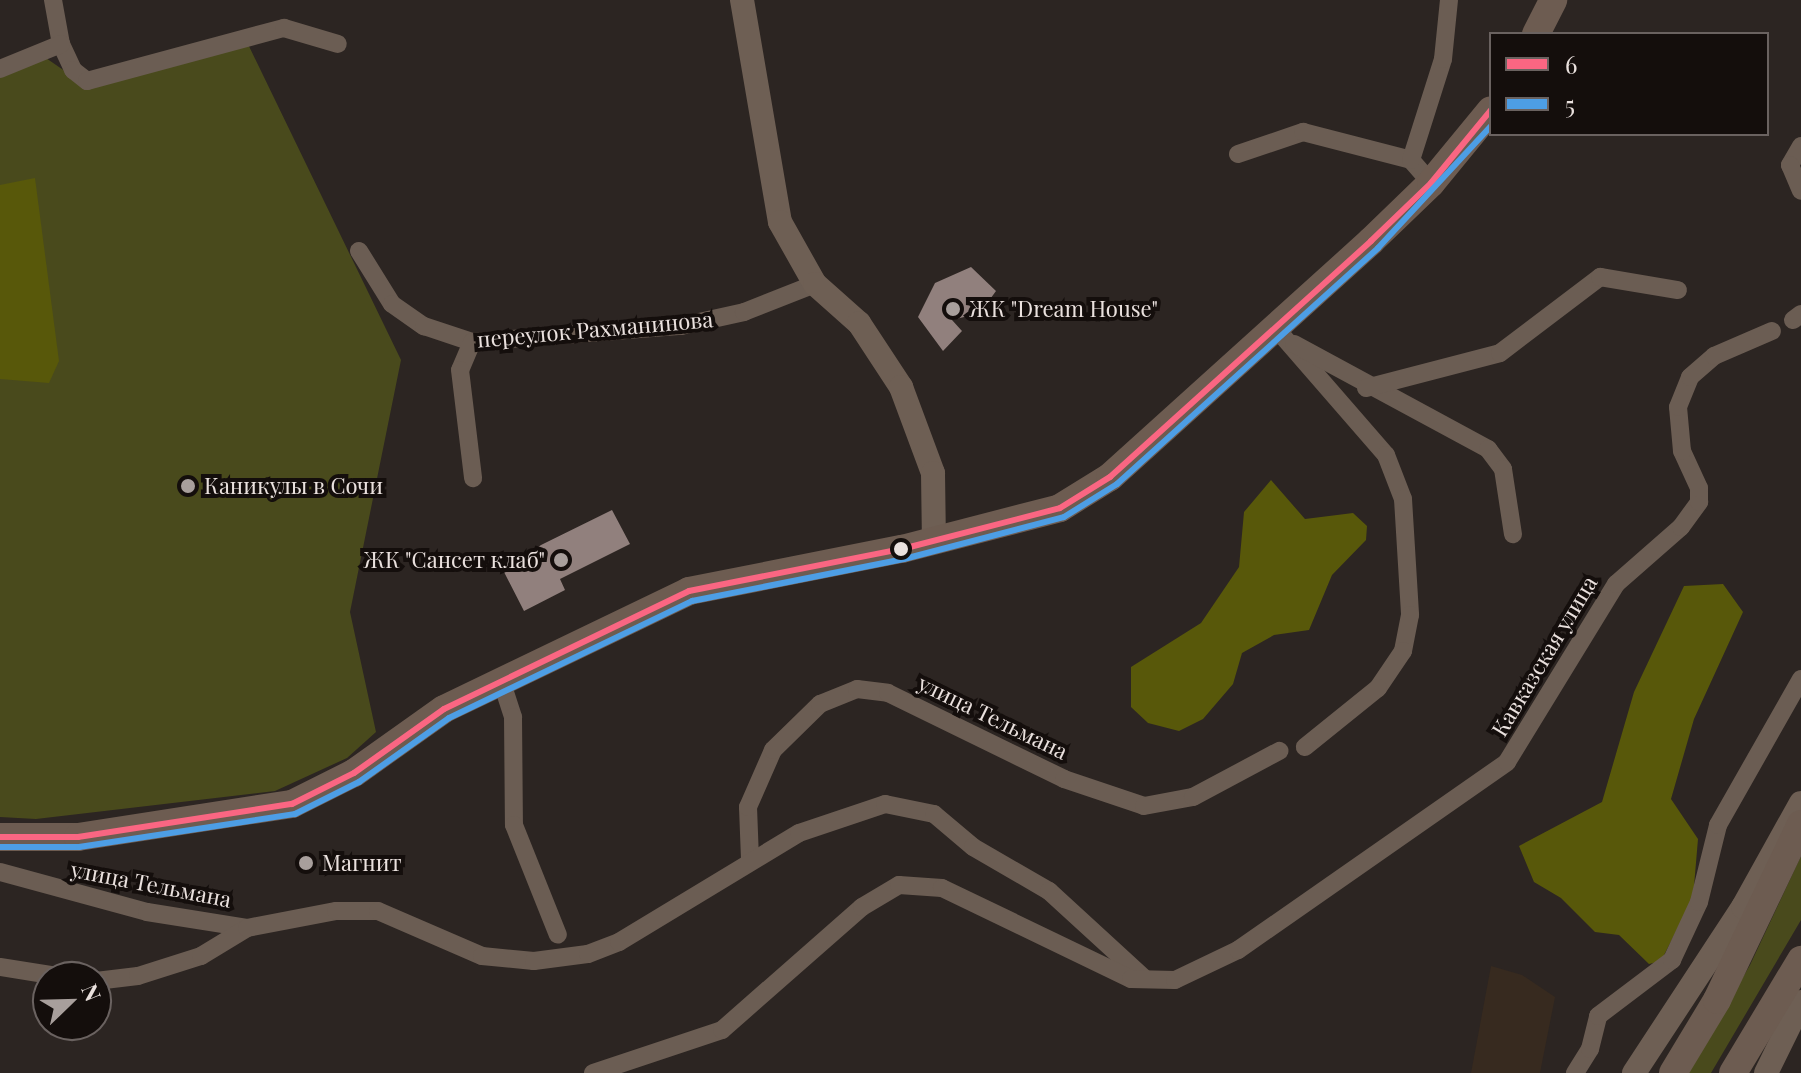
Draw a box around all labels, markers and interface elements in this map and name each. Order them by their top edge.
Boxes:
legend [1489,32,1769,136]
text: 6 [1565,48,1577,80]
text: 5 [1565,88,1575,120]
place label: ЖК "Dream House" [969,296,1158,322]
marker: ЖК "Dream House" [944,300,962,318]
street label: переулок Рахманинова [476,306,714,352]
place label: Каникулы в Сочи [204,473,383,499]
marker: Каникулы в Сочи [179,477,197,495]
unlabelled marker [893,541,909,557]
place label: ЖК "Сансет клаб" [363,547,545,573]
marker: ЖК "Сансет клаб" [552,551,570,569]
street label: Кавказская улица [1486,571,1602,741]
street label: улица Тельмана [914,669,1072,765]
place label: Магнит [322,850,402,876]
marker: Магнит [297,854,315,872]
street label: улица Тельмана [68,855,234,913]
north arrow [32,961,112,1041]
text: N [75,979,109,1006]

